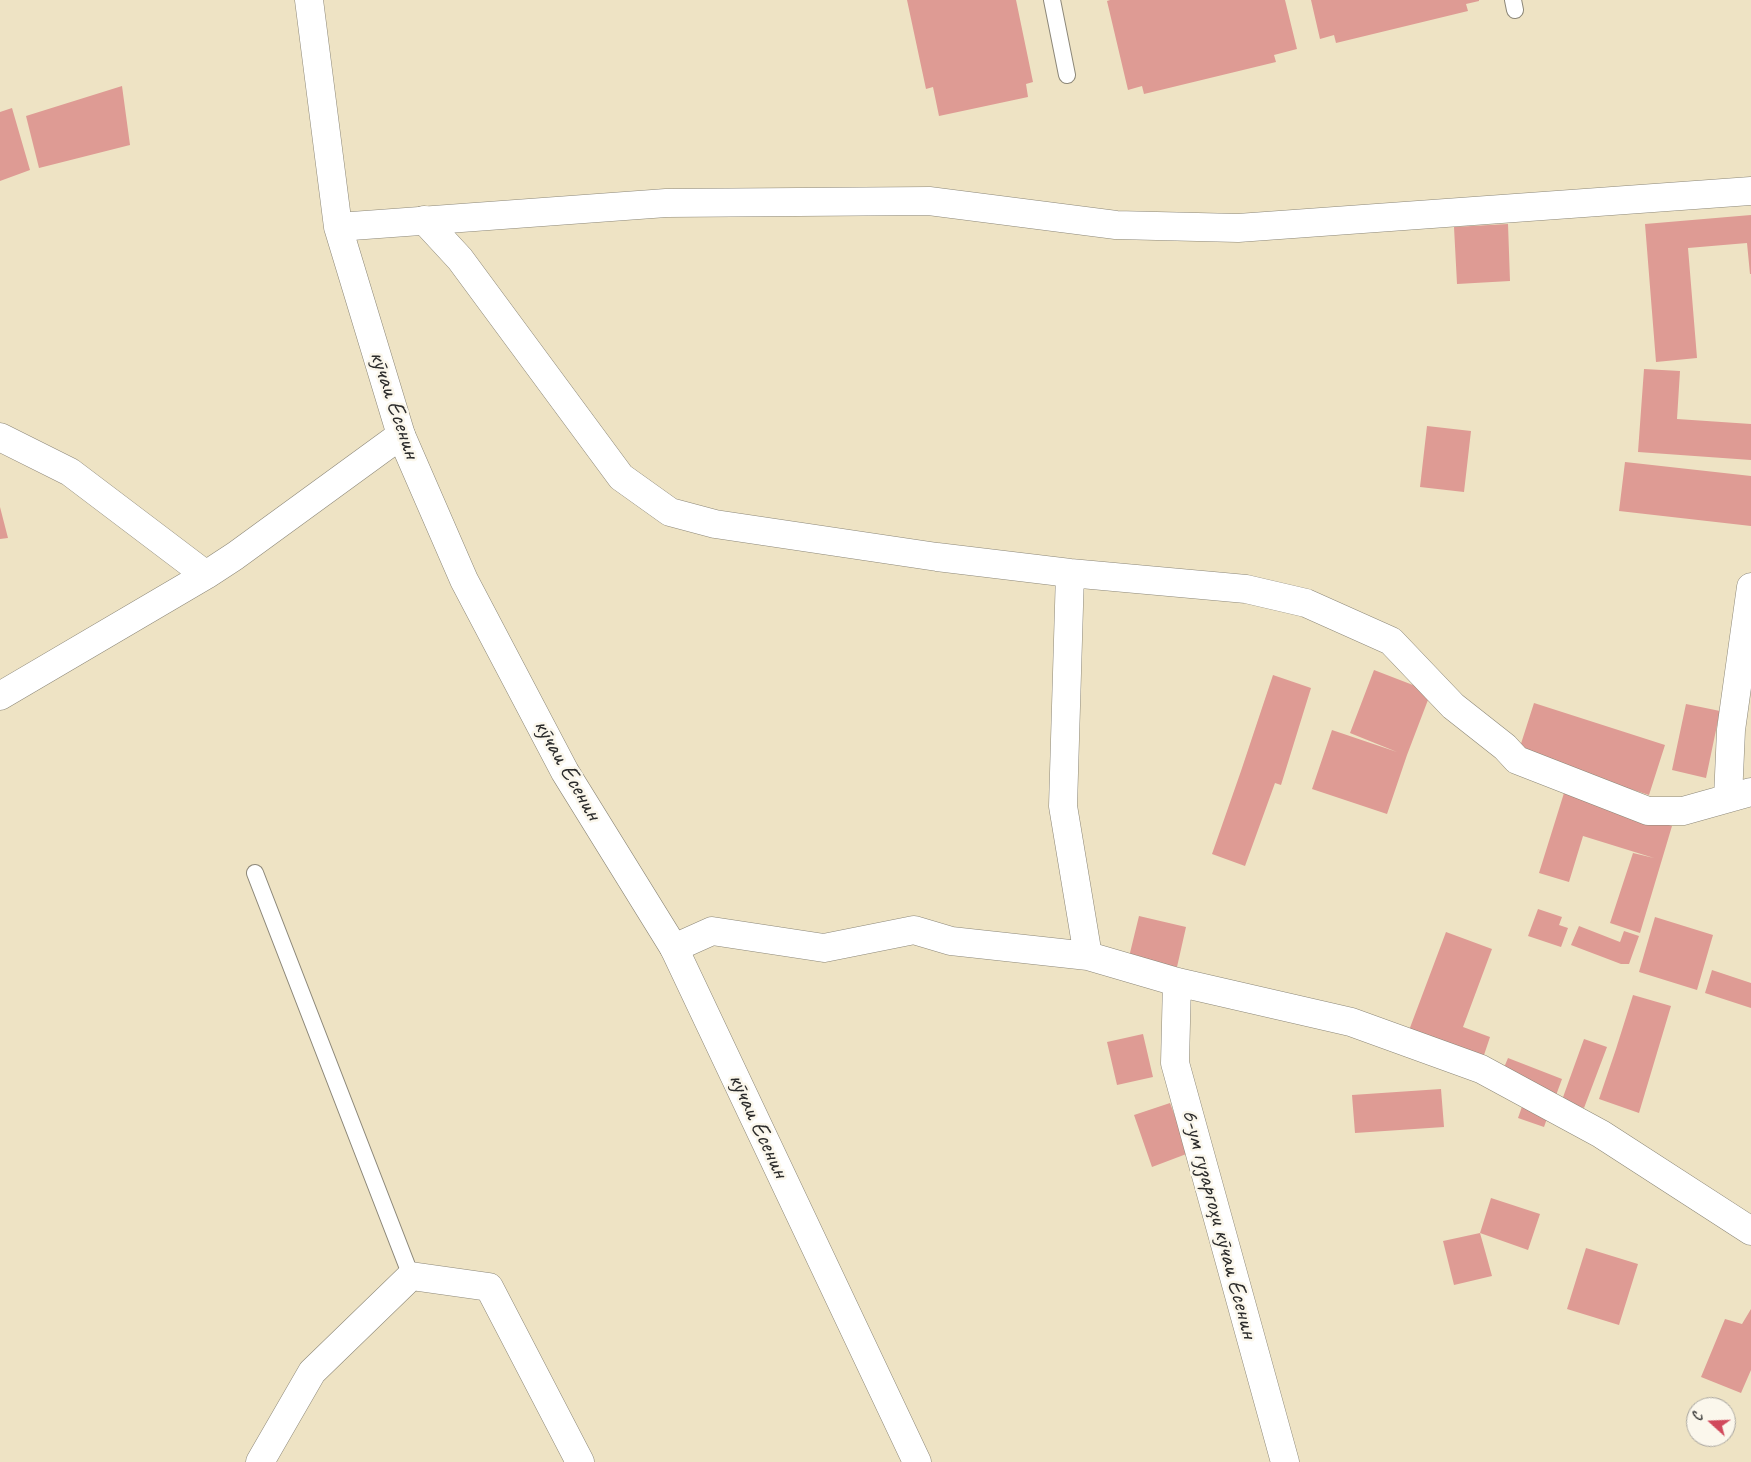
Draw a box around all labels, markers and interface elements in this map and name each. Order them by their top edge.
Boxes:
street label: кӯчаи Есенин [362,347,426,463]
street label: кӯчаи Есенин [526,714,608,826]
street label: кӯчаи Есенин [721,1069,795,1183]
street label: 6-ум гузаргоҳи кӯчаи Есенин [1175,1106,1263,1342]
north arrow [1686,1397,1736,1447]
text: С [1688,1411,1707,1423]

